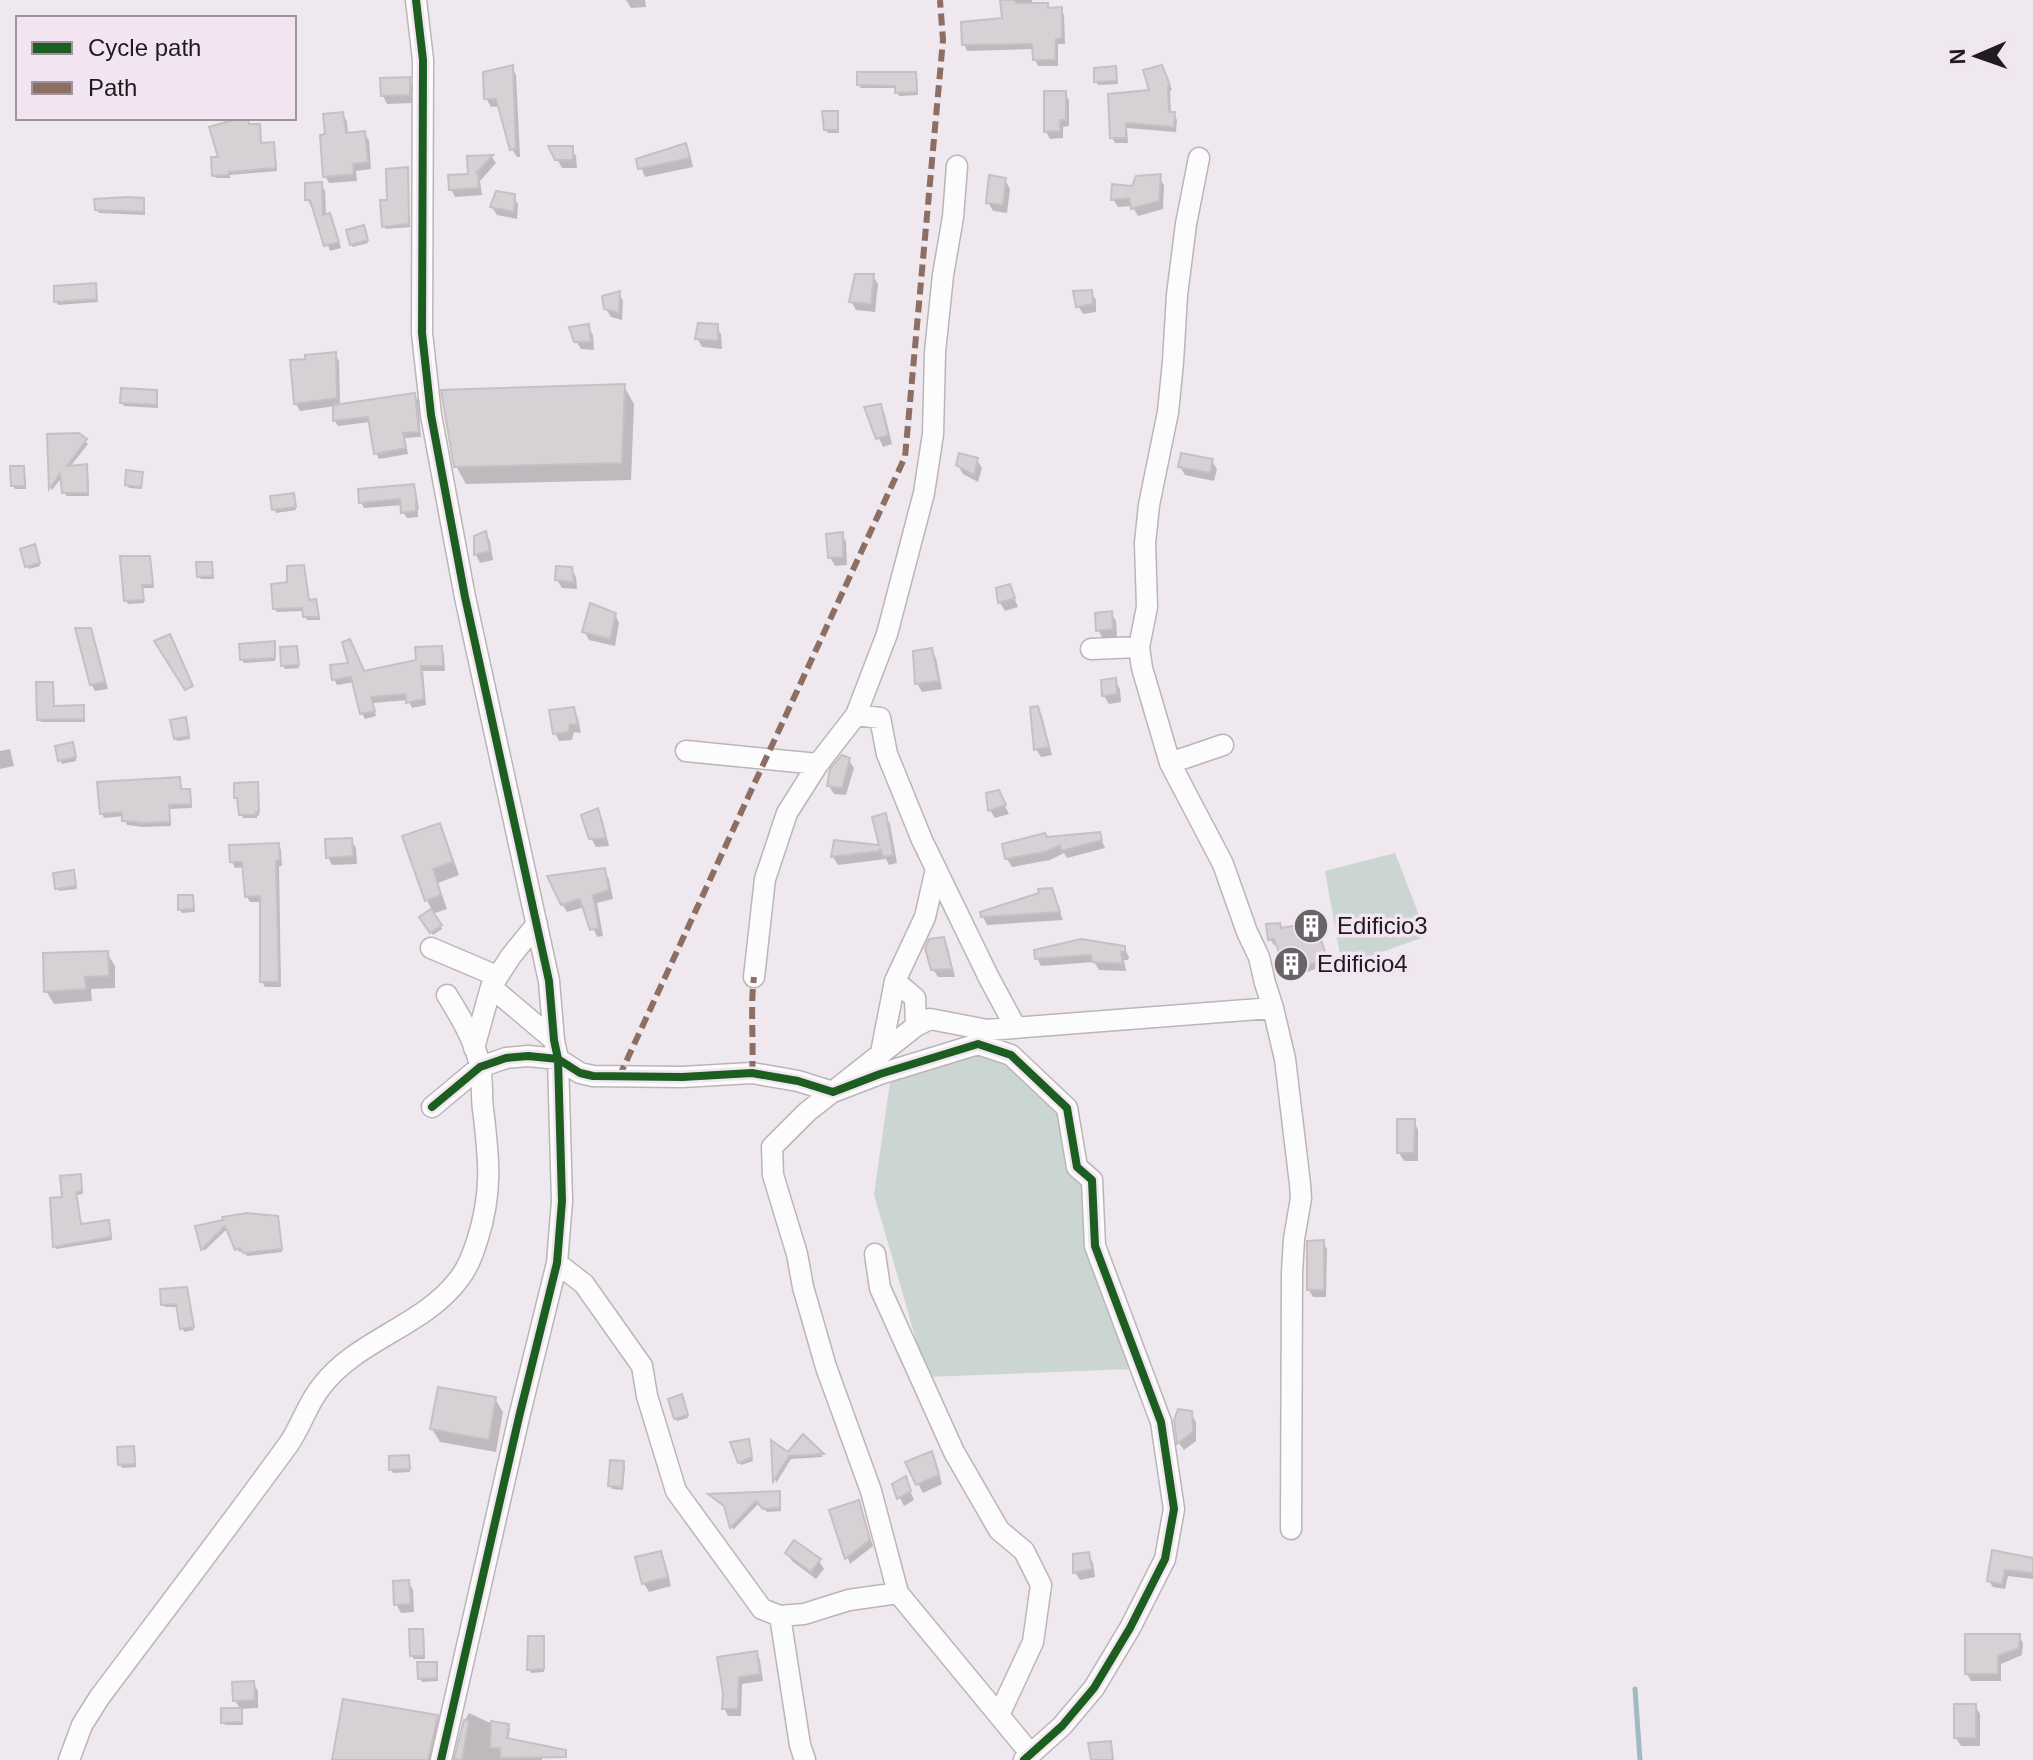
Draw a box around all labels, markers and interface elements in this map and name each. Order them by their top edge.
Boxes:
legend [16,16,296,120]
north arrow [1937,16,2017,96]
text: Cycle path [88,34,201,61]
text: N [1945,48,1970,65]
text: Path [88,74,137,101]
building icon: Edificio3 [1292,907,1330,945]
place label: Edificio3 [1337,912,1428,939]
building icon: Edificio4 [1272,945,1310,983]
place label: Edificio4 [1317,950,1408,977]

